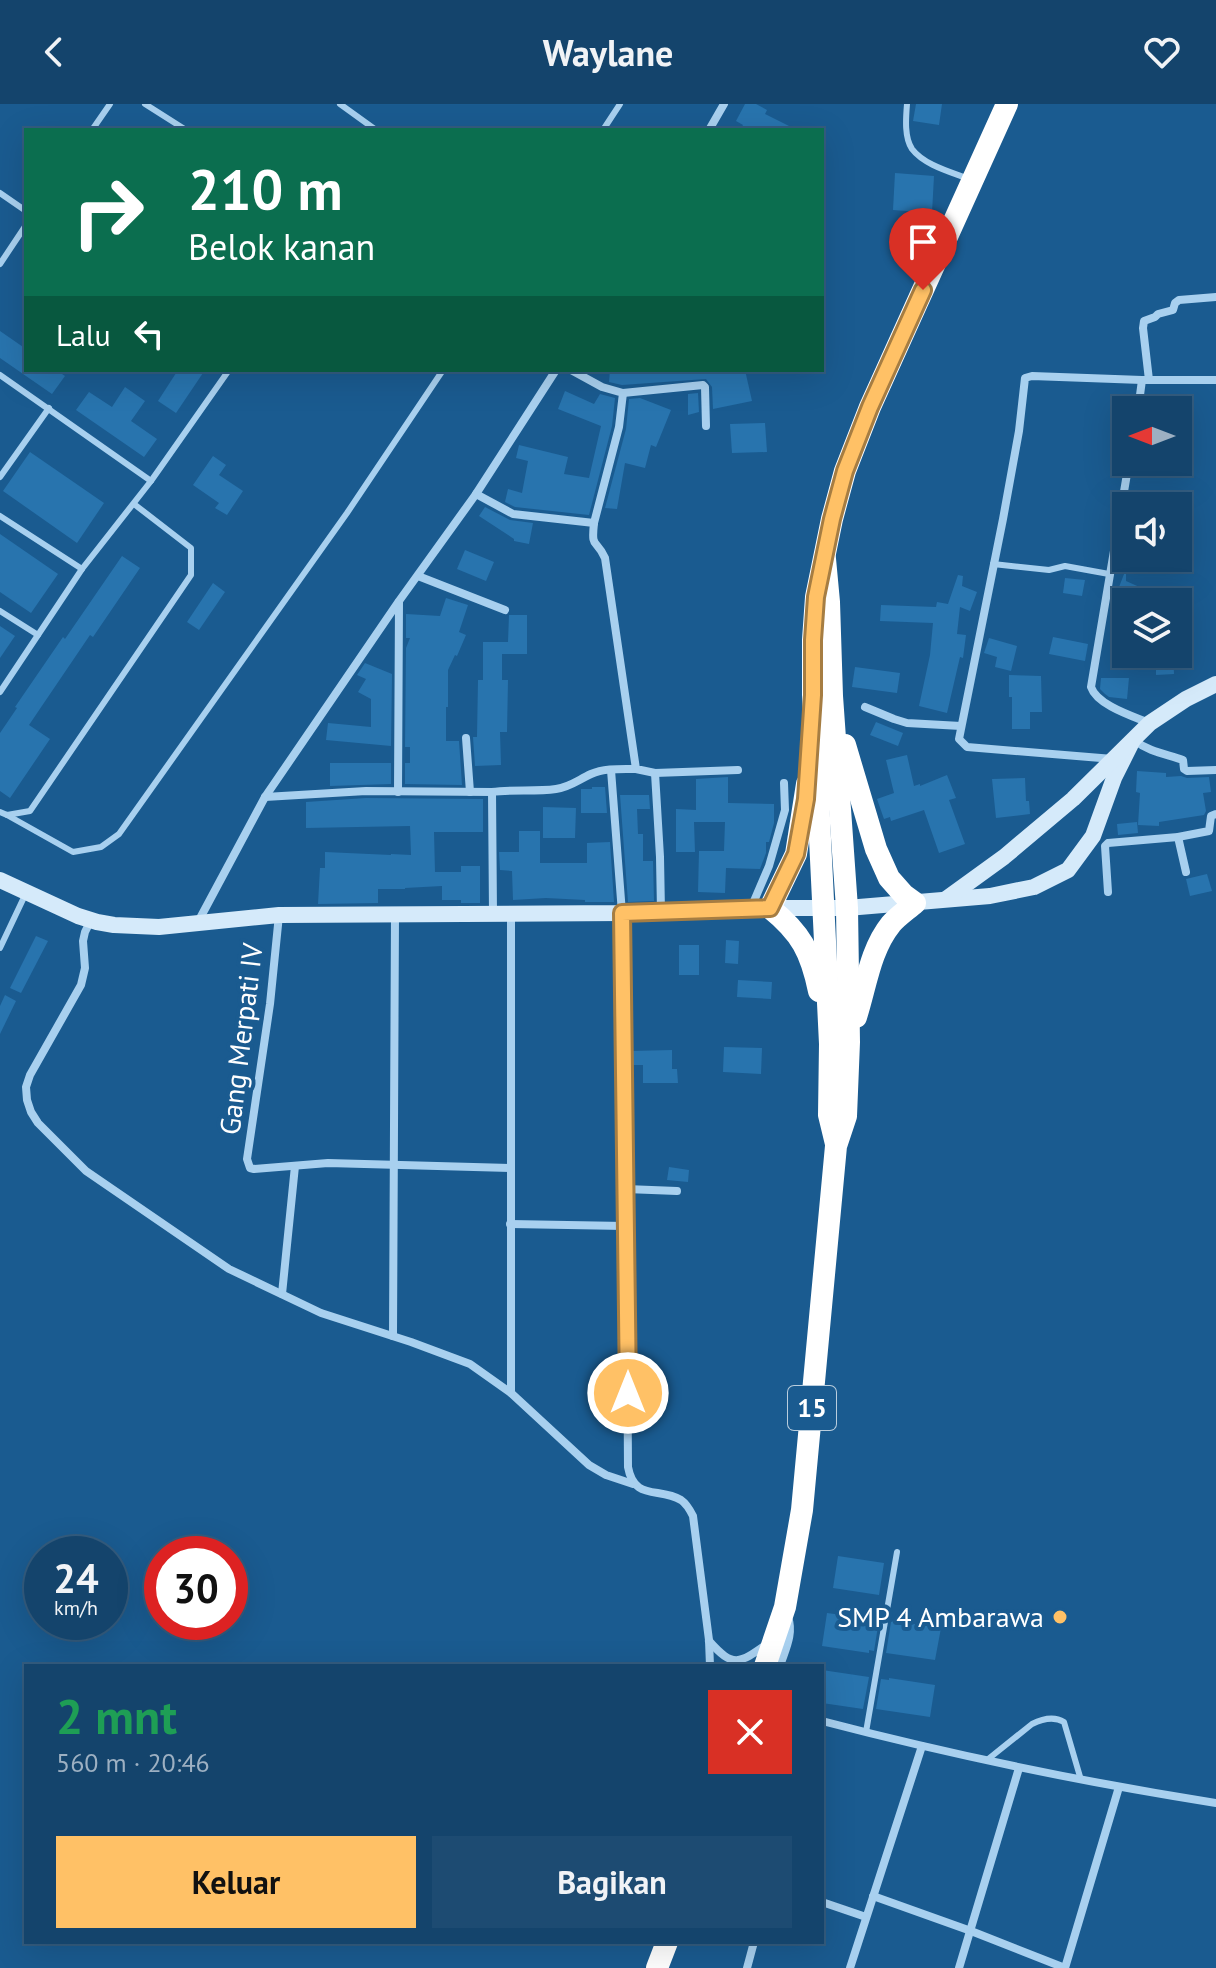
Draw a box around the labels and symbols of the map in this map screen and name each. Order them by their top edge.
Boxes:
pin [889,208,957,290]
north arrow [1112,396,1192,476]
street label: Gang Merpati IV [210,941,271,1137]
position arrow [586,1351,670,1435]
road number: 15 [788,1386,836,1430]
speed limit sign: 30 [144,1536,248,1640]
place label: SMP 4 Ambarawa [837,1598,1044,1635]
marker: SMP 4 Ambarawa [1051,1608,1069,1626]

